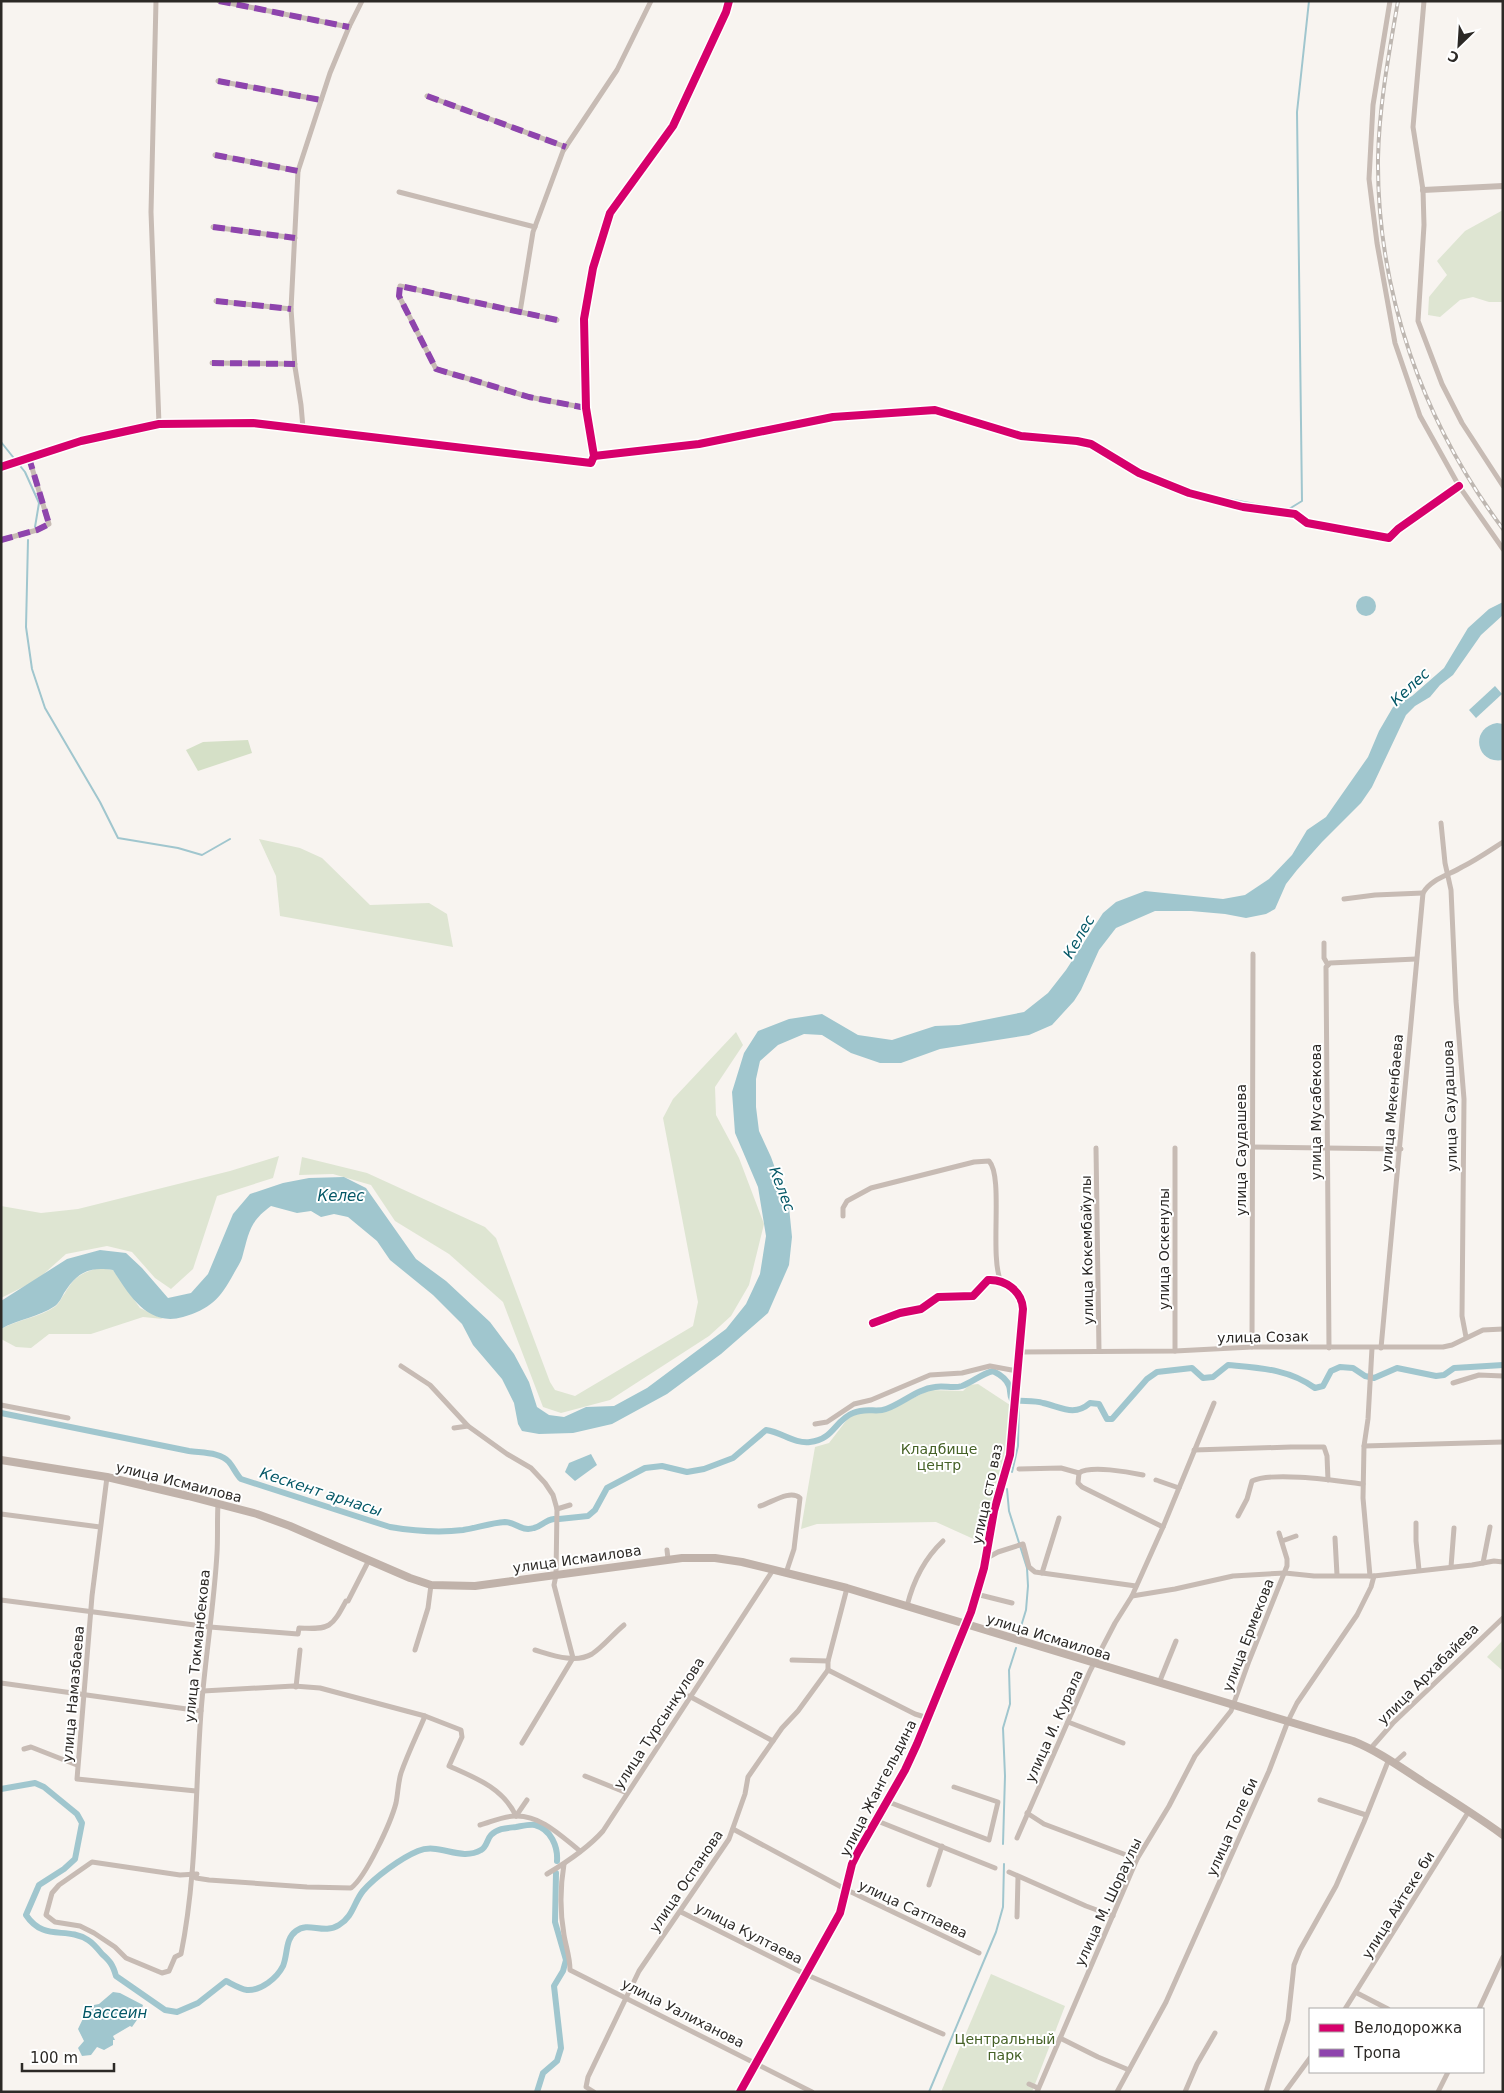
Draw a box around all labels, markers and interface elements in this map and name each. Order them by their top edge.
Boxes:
north arrow [1434,20,1484,70]
text: С [1445,47,1462,66]
water label: Келес [1387,664,1434,710]
water label: Келес [1059,912,1099,962]
street label: улица Мекенбаева [1378,1033,1406,1173]
street label: улица Саудашова [1440,1040,1460,1172]
street label: улица Мусабекова [1308,1044,1324,1180]
street label: улица Саудашева [1233,1084,1249,1216]
water label: Келес [765,1164,799,1215]
street label: улица Кокембайулы [1078,1175,1096,1325]
water label: Келес [318,1187,365,1205]
street label: улица Оскенулы [1156,1188,1172,1310]
street label: улица Созак [1217,1328,1309,1346]
park label: Кладбище центр [901,1441,977,1473]
street label: улица сто ваз [969,1442,1005,1546]
street label: улица Исмаилова [114,1459,244,1505]
water label: Кескент арнасы [258,1464,385,1520]
street label: улица Исмаилова [512,1542,642,1576]
street label: улица Токманбекова [181,1569,213,1723]
street label: улица Ермекова [1219,1576,1277,1694]
street label: улица Исмаилова [985,1610,1113,1664]
street label: улица Архабайева [1374,1620,1482,1728]
street label: улица Намазбаева [59,1625,87,1763]
street label: улица Турсынкулова [610,1654,708,1792]
street label: улица И. Курала [1022,1667,1086,1785]
street label: улица Жангельдина [837,1717,919,1859]
street label: улица Толе би [1203,1775,1261,1879]
street label: улица Оспанова [646,1827,726,1935]
street label: улица М. Шораулы [1071,1836,1145,1968]
street label: улица Айтеке би [1358,1848,1438,1962]
street label: улица Сатпаева [856,1877,970,1941]
street label: улица Култаева [693,1899,805,1967]
street label: улица Уалиханова [619,1975,747,2051]
water label: Бассеин [83,2004,148,2022]
legend [1309,2008,1484,2073]
text: Велодорожка [1354,2019,1462,2037]
park label: Центральный парк [955,2031,1055,2063]
scale bar [22,2040,115,2072]
text: Тропа [1353,2044,1401,2062]
text: 100 m [30,2049,78,2067]

